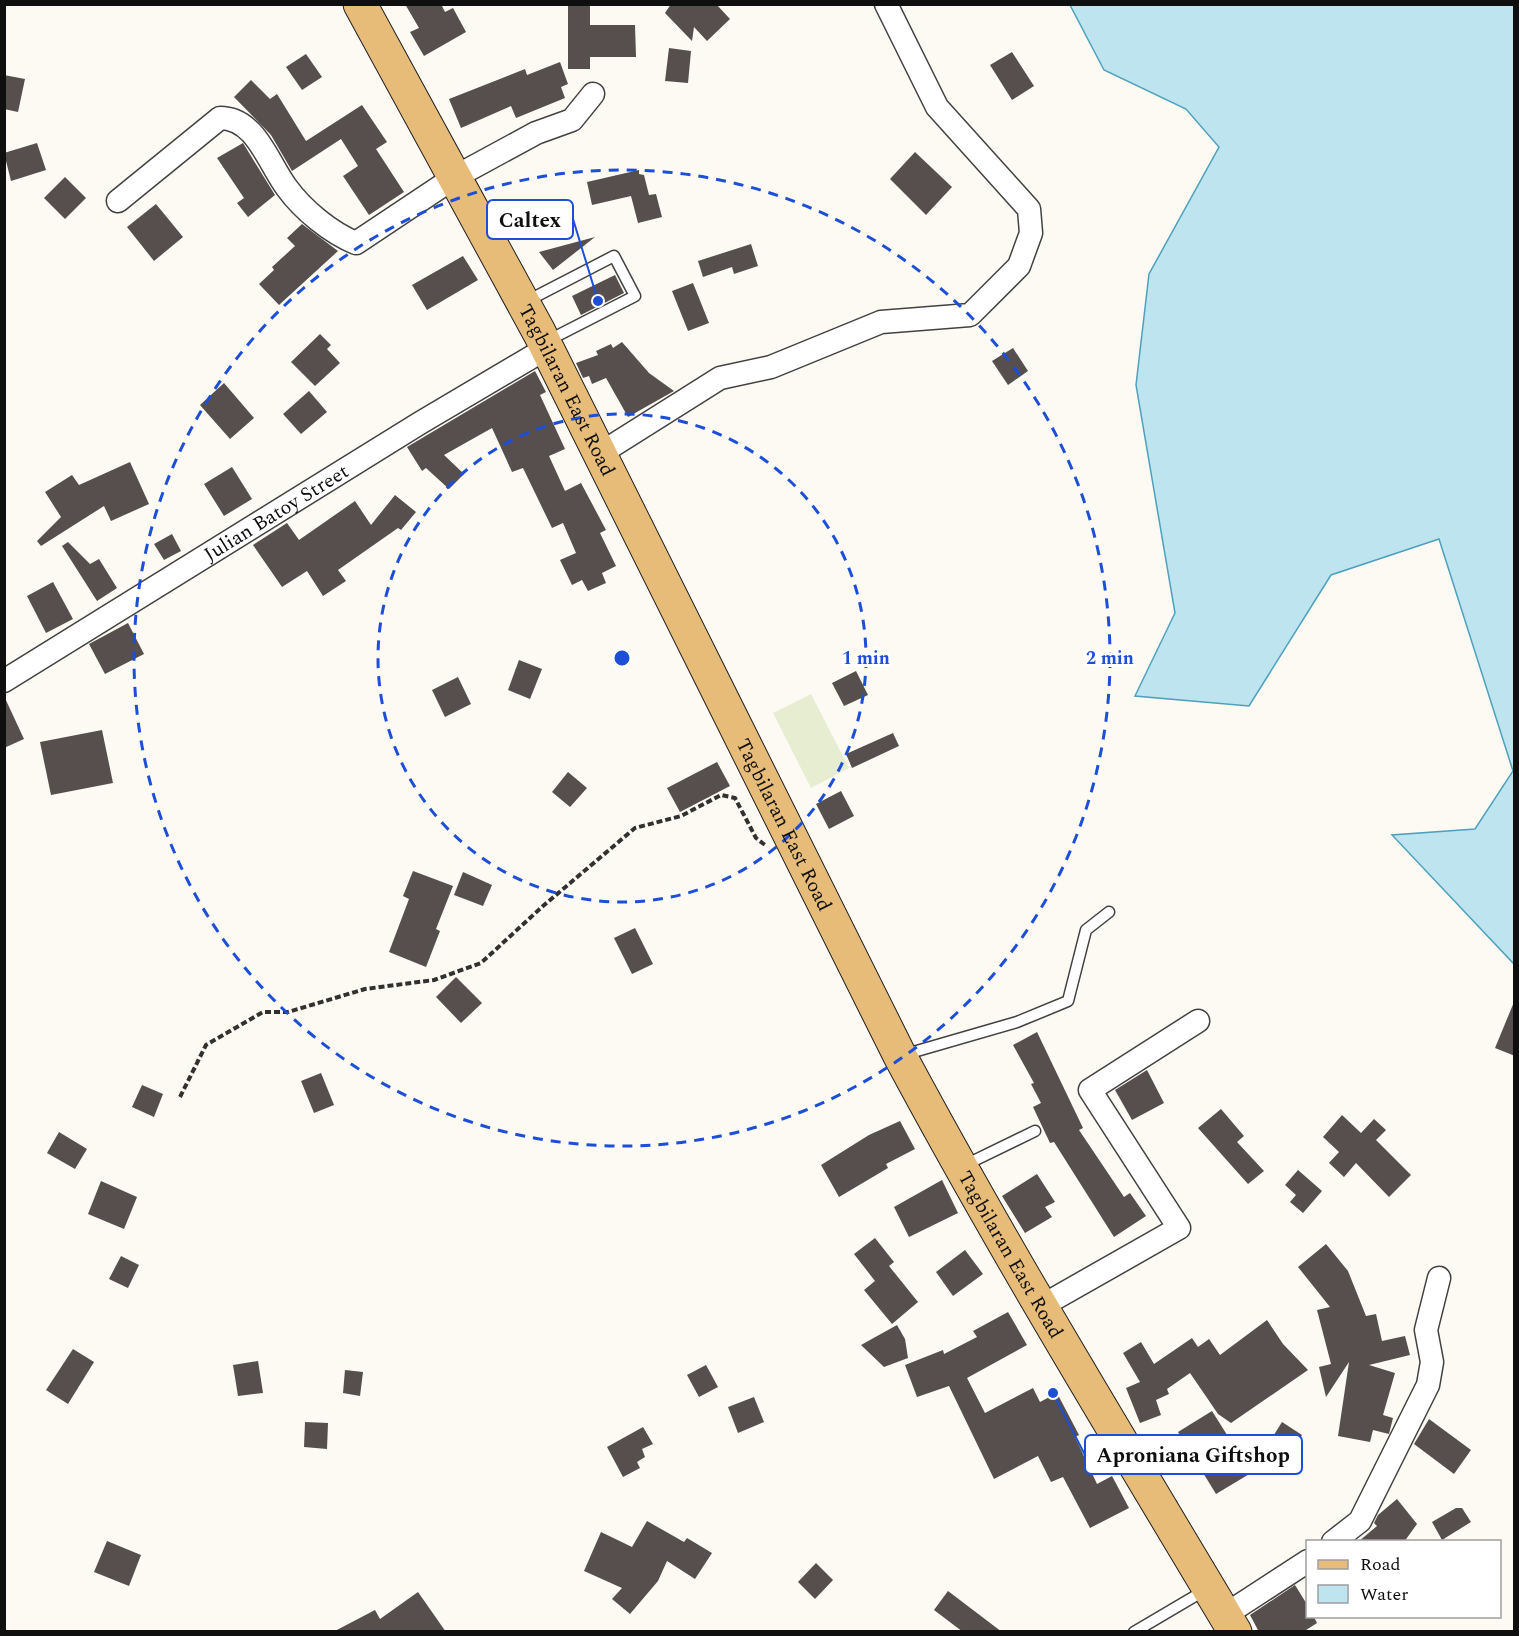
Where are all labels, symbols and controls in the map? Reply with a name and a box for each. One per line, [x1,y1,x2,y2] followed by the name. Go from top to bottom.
[487,200,573,239] callout: Caltex
[499,205,562,237] text: Caltex
[510,299,623,482] street label: Tagbilaran East Road
[198,457,355,570] street label: Julian Batoy Street
[842,645,890,672] text: 1 min
[1086,645,1134,672] text: 2 min
[612,648,632,668] centre of rings
[728,733,839,916] street label: Tagbilaran East Road
[950,1165,1071,1344] street label: Tagbilaran East Road
[1085,1435,1302,1474] callout: Aproniana Giftshop
[1096,1440,1290,1472] text: Aproniana Giftshop
[1306,1540,1501,1618] legend
[1360,1551,1401,1578] text: Road
[1360,1581,1408,1608] text: Water

